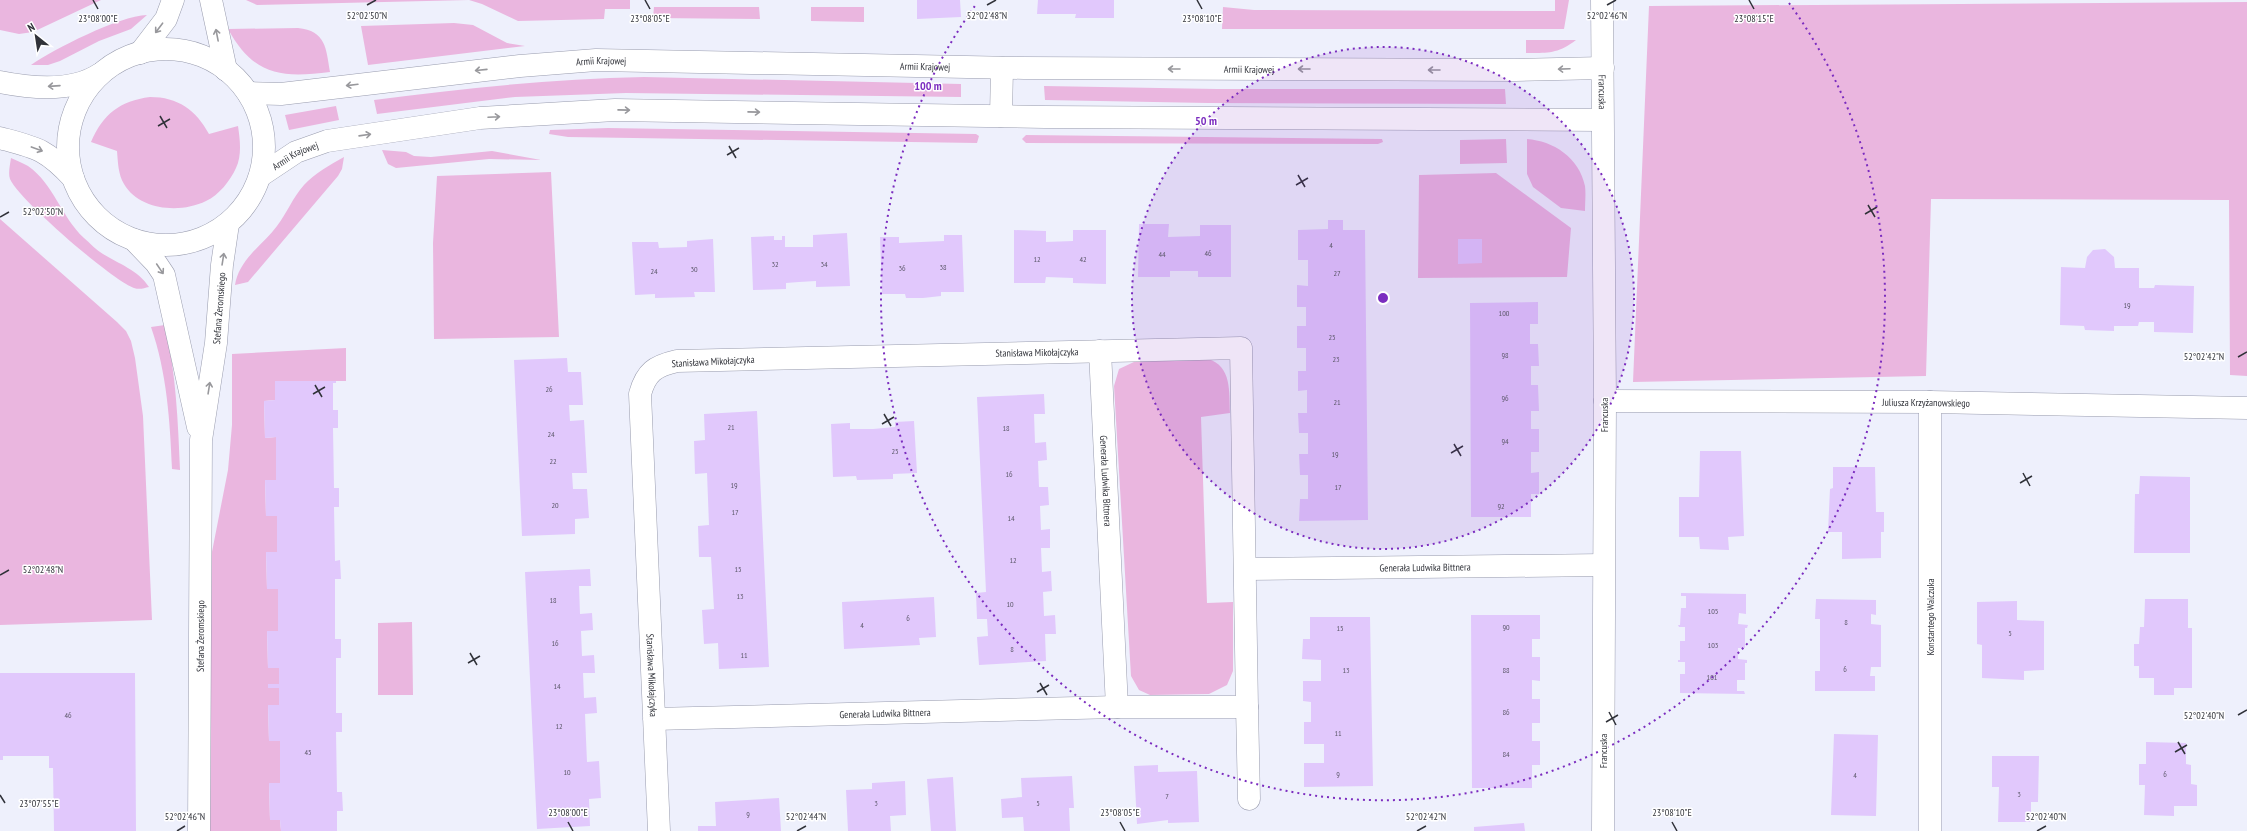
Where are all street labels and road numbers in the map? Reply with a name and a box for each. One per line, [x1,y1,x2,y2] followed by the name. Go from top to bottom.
[575,54,626,69] street label: Armii Krajowej
[900,60,950,74] street label: Armii Krajowej
[1224,63,1274,76] street label: Armii Krajowej
[1596,75,1609,109] street label: Francuska
[270,139,320,173] street label: Armii Krajowej
[210,272,228,345] street label: Stefana Żeromskiego
[995,345,1079,360] street label: Stanisława Mikołajczyka
[671,353,755,370] street label: Stanisława Mikołajczyka
[1881,396,1970,410] street label: Juliusza Krzyżanowskiego
[1598,398,1611,432] street label: Francuska
[1097,435,1114,527] street label: Generała Ludwika Bittnera
[1379,560,1471,575] street label: Generała Ludwika Bittnera
[1924,578,1937,656] street label: Konstantego Walczuka
[194,600,207,672] street label: Stefana Żeromskiego
[643,633,660,717] street label: Stanisława Mikołajczyka
[839,706,931,721] street label: Generała Ludwika Bittnera
[1597,734,1610,768] street label: Francuska

